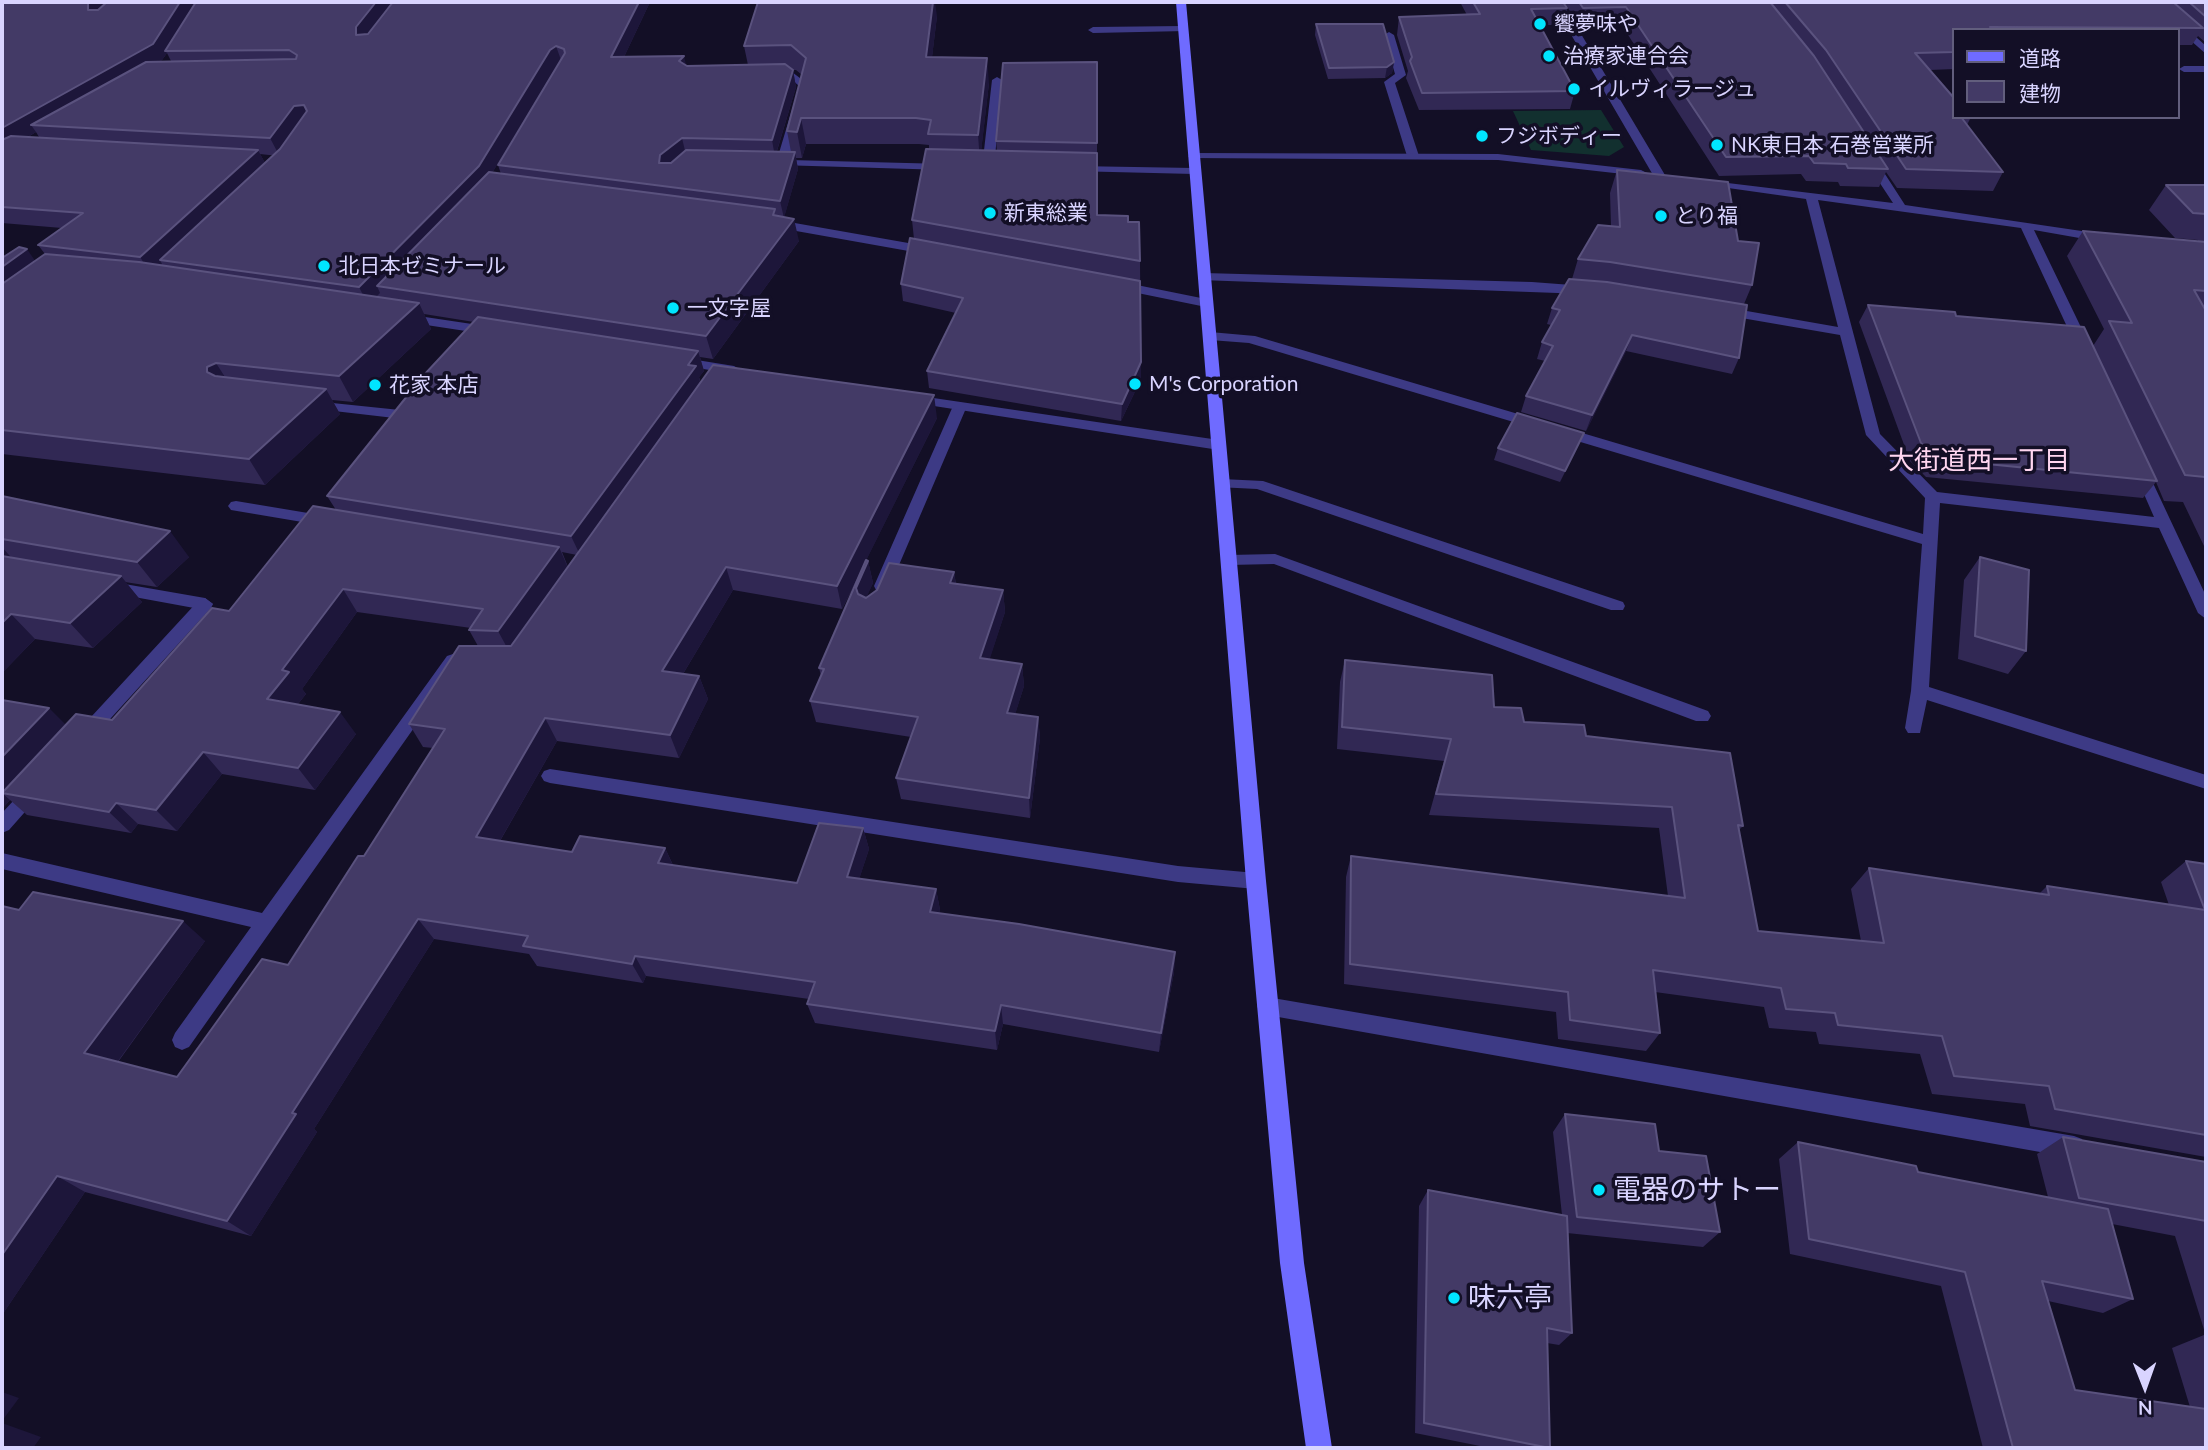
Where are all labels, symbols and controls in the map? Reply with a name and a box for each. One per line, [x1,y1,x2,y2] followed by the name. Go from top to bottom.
[1554,11,1638,37] place label: 饗夢味や
[1532,16,1548,32] marker: 饗夢味や
[1952,28,2180,119] legend
[1563,43,1689,69] place label: 治療家連合会
[2019,45,2061,70] text: 道路
[1541,48,1557,64] marker: 治療家連合会
[1588,76,1756,102] place label: イルヴィラージュ
[2019,80,2061,105] text: 建物
[1566,81,1582,97] marker: イルヴィラージュ
[1496,123,1622,149] place label: フジボディー
[1474,128,1490,144] marker: フジボディー
[1731,132,1934,158] place label: NK東日本 石巻営業所
[1709,137,1725,153] marker: NK東日本 石巻営業所
[1004,200,1088,226] place label: 新東総業
[1675,203,1738,229] place label: とり福
[982,205,998,221] marker: 新東総業
[1653,208,1669,224] marker: とり福
[338,253,506,279] place label: 北日本ゼミナール
[316,258,332,274] marker: 北日本ゼミナール
[687,295,771,321] place label: 一文字屋
[665,300,681,316] marker: 一文字屋
[1149,371,1298,397] place label: M's Corporation
[389,372,478,398] place label: 花家 本店
[1127,376,1143,392] marker: M's Corporation
[367,377,383,393] marker: 花家 本店
[1888,445,2070,477] district label: 大街道西一丁目
[1613,1173,1781,1207] place label: 電器のサトー
[1591,1182,1607,1198] marker: 電器のサトー
[1468,1281,1552,1315] place label: 味六亭
[1446,1290,1462,1306] marker: 味六亭
[2110,1352,2180,1422] north arrow
[2138,1397,2153,1420] text: N

